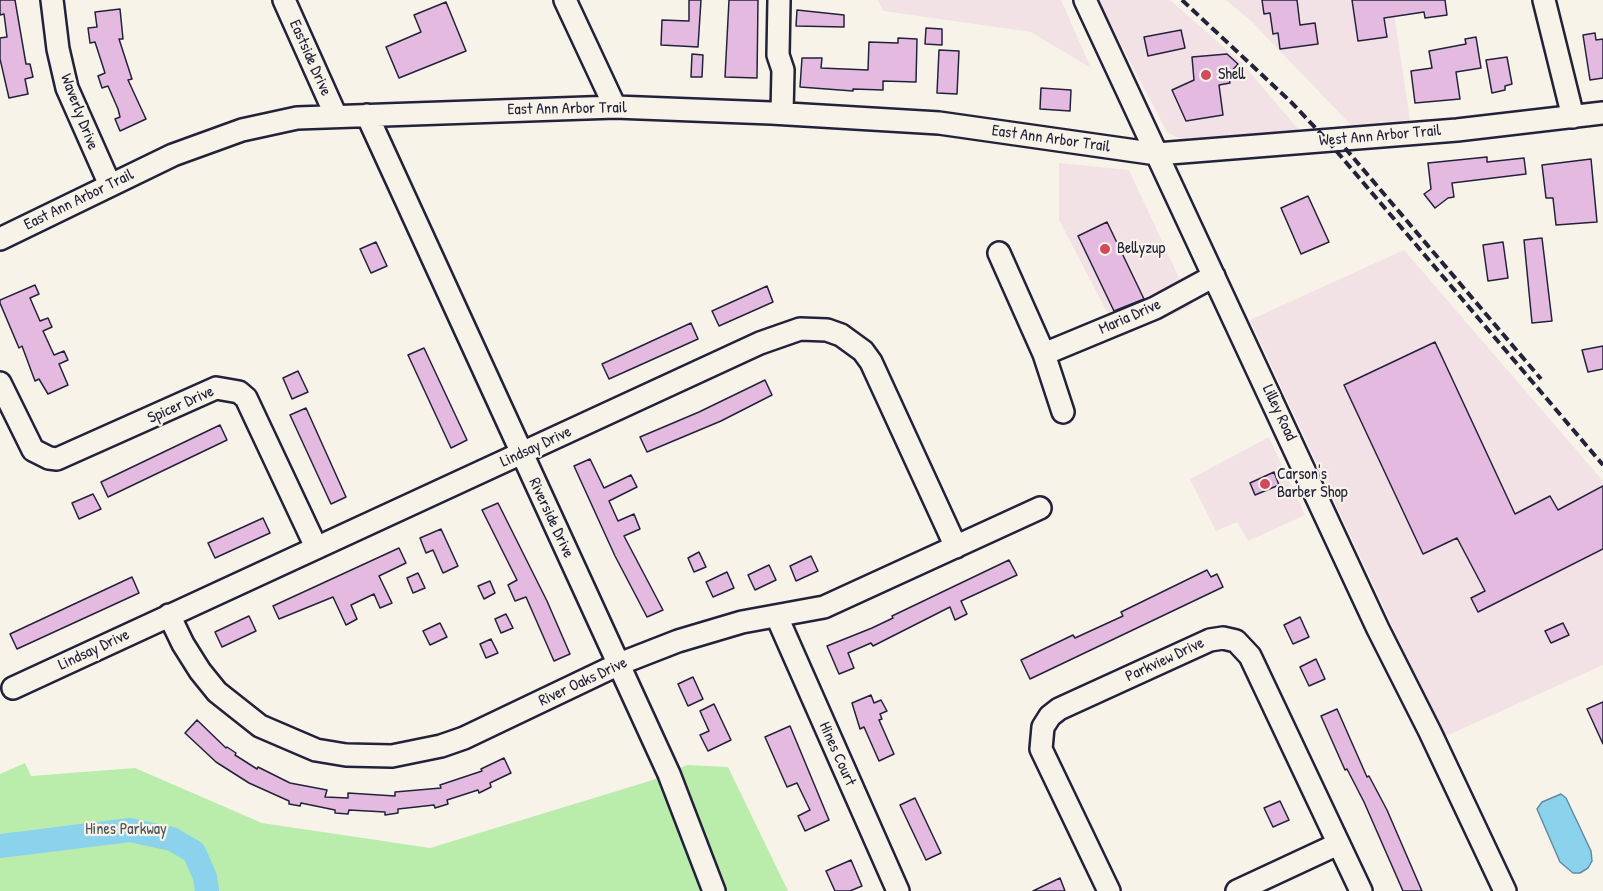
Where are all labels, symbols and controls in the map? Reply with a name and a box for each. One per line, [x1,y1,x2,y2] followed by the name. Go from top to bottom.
[285,17,335,99] street label: Eastside Drive
[1218,65,1245,85] place label: Shell
[1199,68,1213,82] marker: Shell
[56,71,102,153] street label: Waverly Drive
[507,98,627,120] street label: East Ann Arbor Trail
[991,121,1111,157] street label: East Ann Arbor Trail
[1318,121,1442,151] street label: West Ann Arbor Trail
[21,165,137,235] street label: East Ann Arbor Trail
[1117,239,1165,259] place label: Bellyzup
[1098,242,1112,256] marker: Bellyzup
[1096,295,1164,339] street label: Maria Drive
[145,382,217,428] street label: Spicer Drive
[1258,382,1300,444] street label: Lilley Road
[498,422,574,472] street label: Lindsay Drive
[1277,465,1348,503] place label: Carson's Barber Shop
[524,475,578,561] street label: Riverside Drive
[1258,477,1272,491] marker: Carson's Barber Shop
[56,625,132,675] street label: Lindsay Drive
[1123,633,1207,687] street label: Parkview Drive
[536,653,630,711] street label: River Oaks Drive
[814,719,860,789] street label: Hines Court
[85,820,167,840] park label: Hines Parkway

